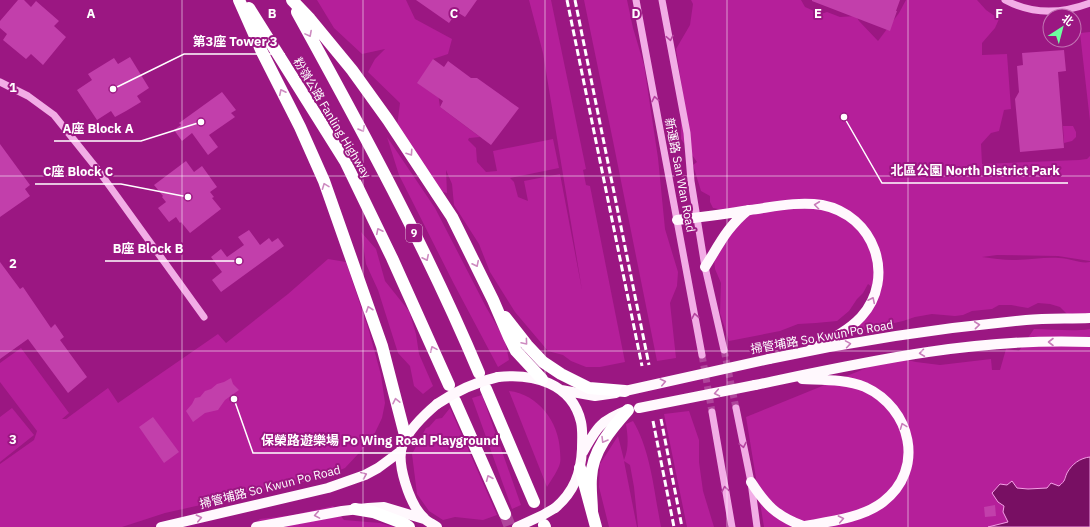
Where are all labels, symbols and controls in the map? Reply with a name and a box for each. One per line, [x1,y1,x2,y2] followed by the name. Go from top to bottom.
[87,5,96,22] text: A
[268,5,277,22] text: B
[450,5,459,22] text: C
[631,5,641,22] text: D
[814,5,822,22] text: E
[995,5,1003,22] text: F
[1042,8,1082,48] north arrow
[1059,11,1076,29] text: 北
[184,29,285,54] callout: 第3座 Tower 3
[304,30,312,37] one-way arrow
[192,33,278,50] text: 第3座 Tower 3
[665,35,674,41] one-way arrow
[290,54,375,181] street label: 粉嶺公路 Fanling Highway
[9,79,17,96] text: 1
[279,89,287,96] one-way arrow
[651,96,660,102] one-way arrow
[54,116,141,141] callout: A座 Block A
[662,117,699,233] street label: 新運路 San Wan Road
[62,120,134,137] text: A座 Block A
[357,125,364,132] one-way arrow
[405,149,412,156] one-way arrow
[882,158,1068,183] callout: 北區公園 North District Park
[35,159,121,184] callout: C座 Block C
[890,162,1060,179] text: 北區公園 North District Park
[43,163,114,180] text: C座 Block C
[322,183,330,190] one-way arrow
[814,200,820,209] one-way arrow
[406,224,422,242] road number: 9
[376,228,384,235] one-way arrow
[105,236,191,261] callout: B座 Block B
[113,240,184,257] text: B座 Block B
[421,254,429,261] one-way arrow
[9,255,17,272] text: 2
[471,260,479,268] one-way arrow
[867,297,875,305] one-way arrow
[365,305,374,312] one-way arrow
[691,313,700,320] one-way arrow
[749,317,894,356] street label: 掃管埔路 So Kwun Po Road
[974,321,980,330] one-way arrow
[520,338,527,345] one-way arrow
[1048,338,1054,346] one-way arrow
[845,340,852,349] one-way arrow
[430,346,438,354] one-way arrow
[919,348,925,357] one-way arrow
[660,379,667,387] one-way arrow
[714,388,720,396] one-way arrow
[393,398,401,404] one-way arrow
[899,423,907,430] one-way arrow
[253,428,507,453] callout: 保榮路遊樂場 Po Wing Road Playground
[9,431,17,448] text: 3
[261,432,499,449] text: 保榮路遊樂場 Po Wing Road Playground
[601,436,608,443] one-way arrow
[738,442,747,448] one-way arrow
[198,462,342,511] street label: 掃管埔路 So Kwun Po Road
[361,471,368,479] one-way arrow
[486,475,494,482] one-way arrow
[721,485,730,492] one-way arrow
[314,511,320,519] one-way arrow
[196,515,202,523] one-way arrow
[838,515,844,523] one-way arrow

